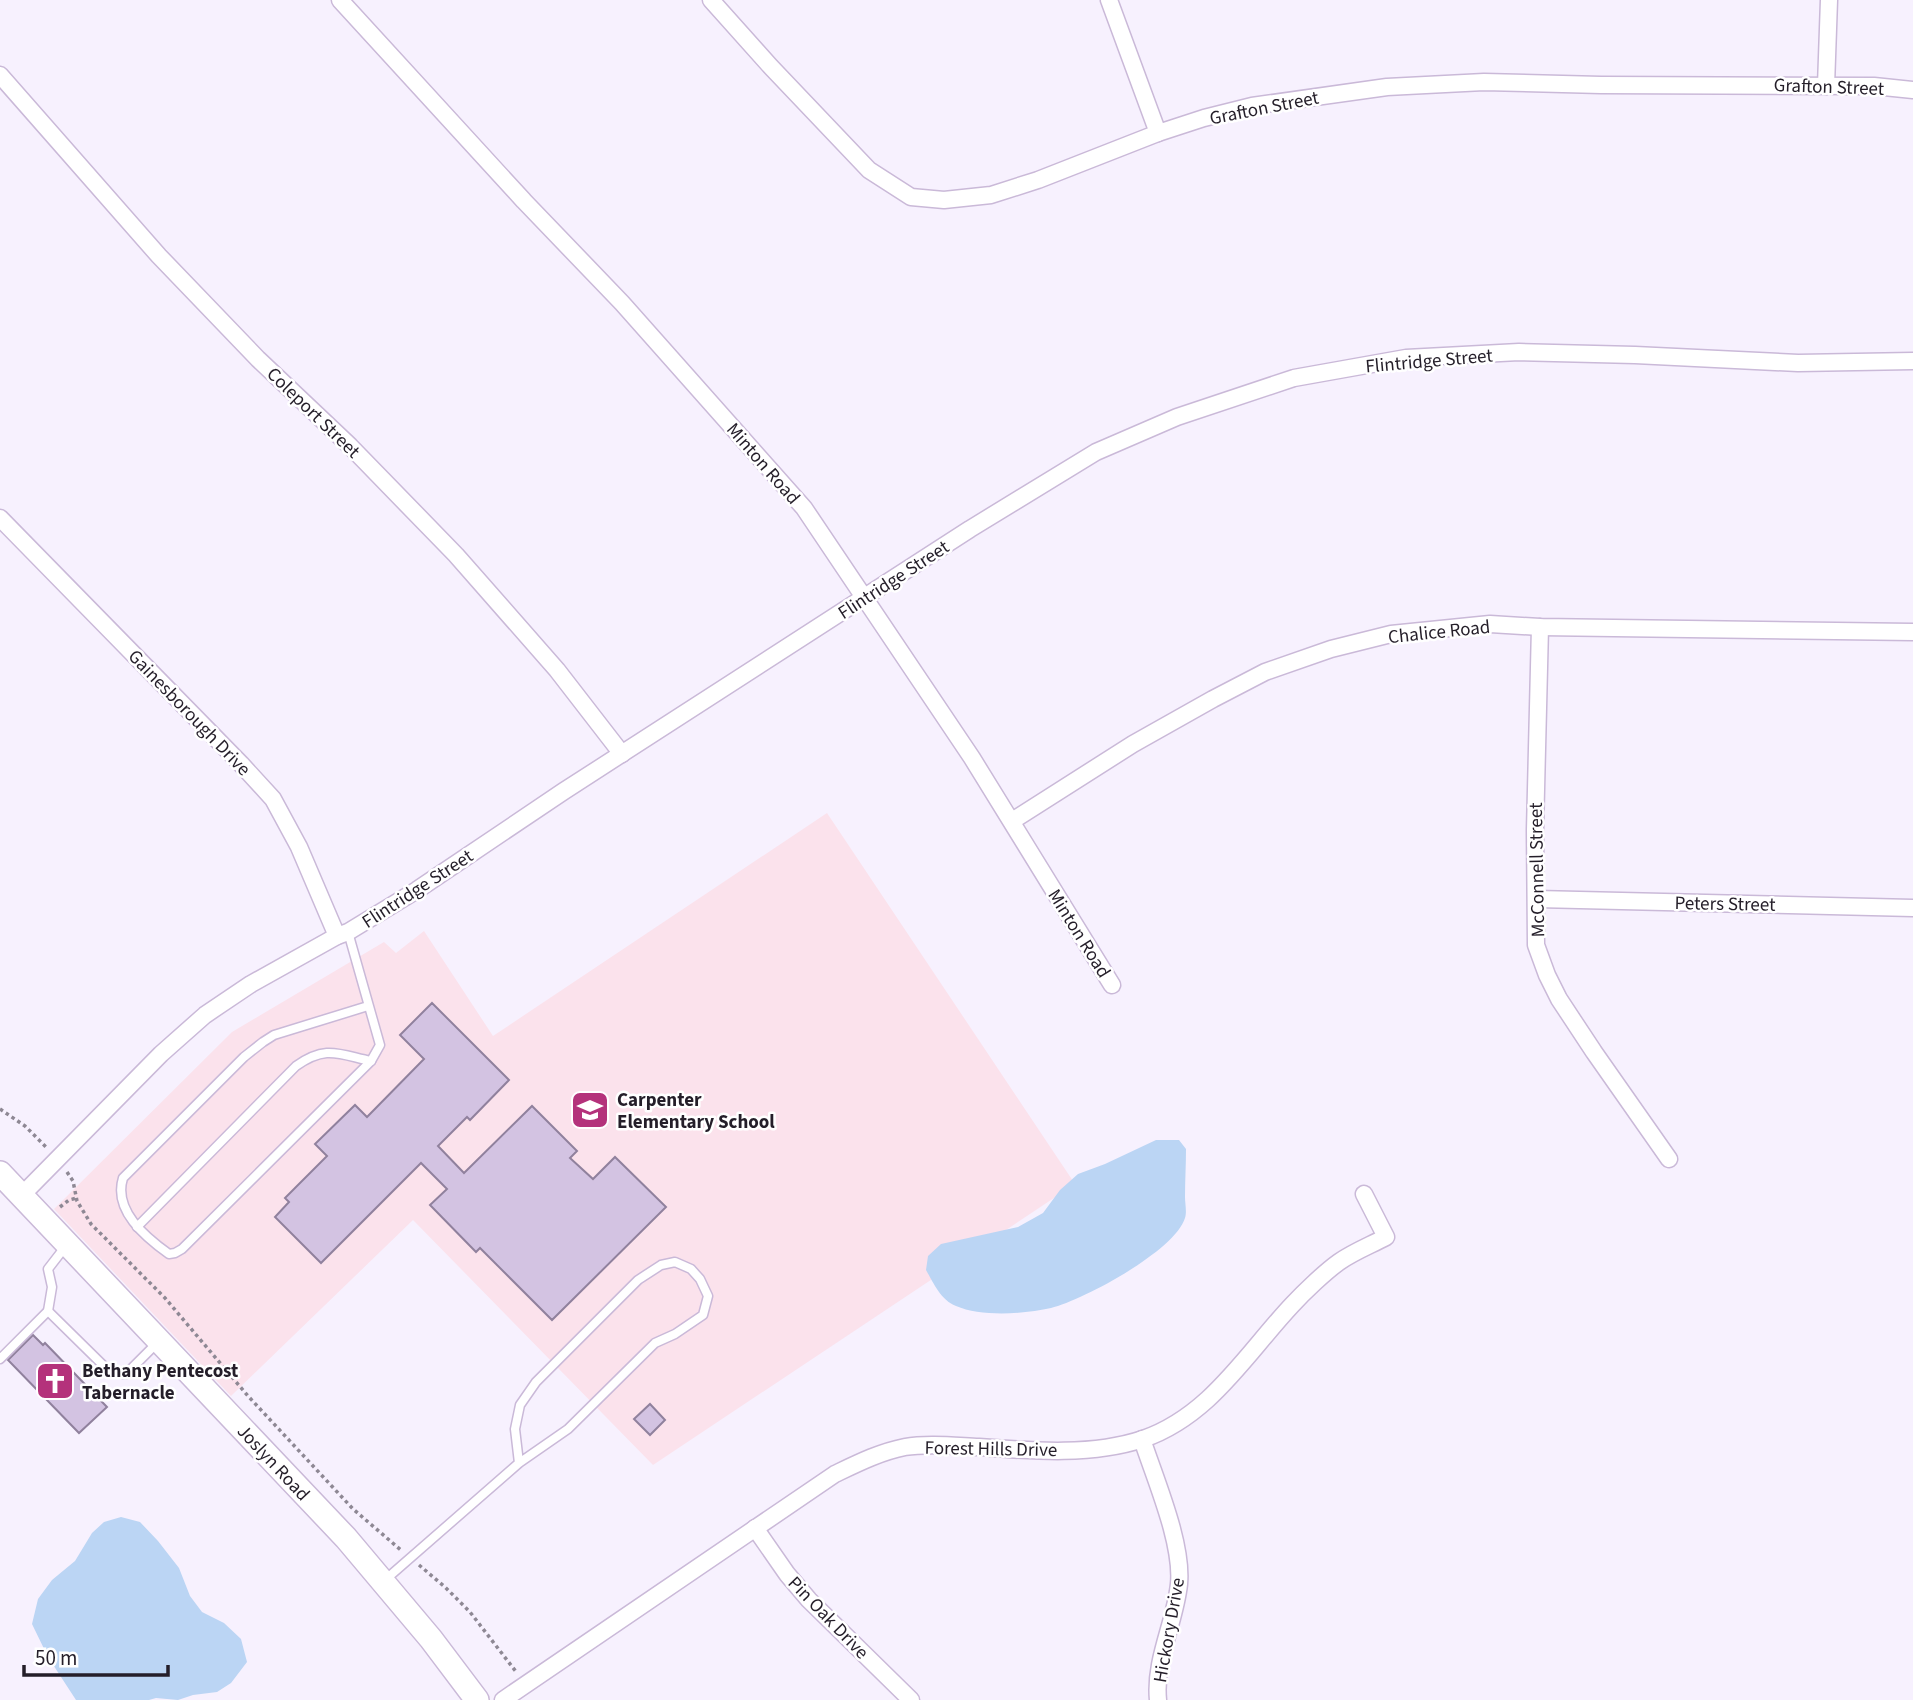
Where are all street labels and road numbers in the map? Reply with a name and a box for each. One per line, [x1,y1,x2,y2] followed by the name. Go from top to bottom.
[1773,72,1885,103] street label: Grafton Street
[1207,85,1322,132] street label: Grafton Street
[1364,342,1494,381] street label: Flintridge Street
[260,361,366,465] street label: Coleport Street
[720,417,806,511] street label: Minton Road
[833,534,955,626] street label: Flintridge Street
[1387,614,1492,651] street label: Chalice Road
[121,644,256,782] street label: Gainesborough Drive
[1523,802,1552,938] street label: McConnell Street
[357,843,479,935] street label: Flintridge Street
[1041,884,1117,983] street label: Minton Road
[1674,890,1776,919] street label: Peters Street
[230,1419,316,1507] street label: Joslyn Road
[924,1435,1058,1464] street label: Forest Hills Drive
[781,1570,875,1666] street label: Pin Oak Drive
[1147,1576,1192,1685] street label: Hickory Drive

